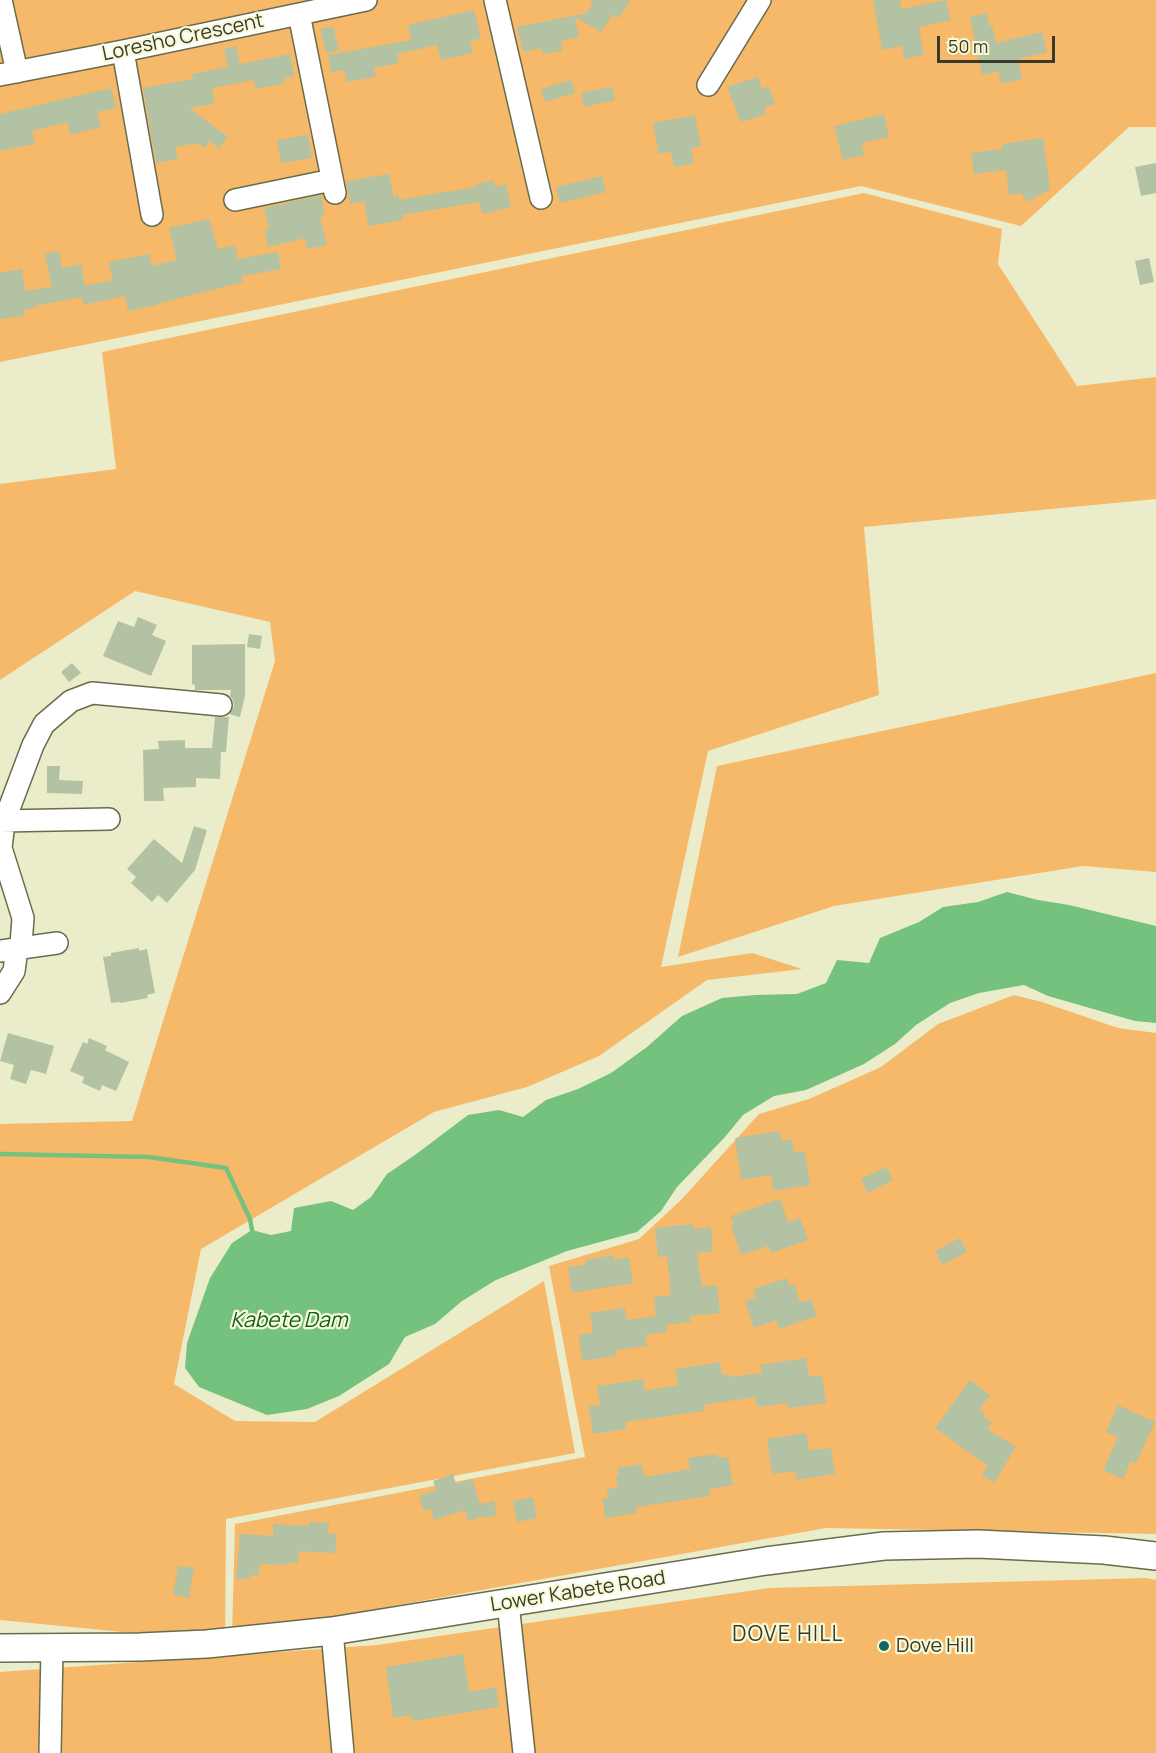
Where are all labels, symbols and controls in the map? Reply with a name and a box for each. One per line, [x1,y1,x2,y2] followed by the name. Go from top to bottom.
[100,9,266,67] street label: Loresho Crescent
[940,24,1058,62] scale bar
[948,34,988,58] text: 50 m
[231,1308,347,1334] water label: Kabete Dam
[489,1566,667,1618] street label: Lower Kabete Road
[732,1622,844,1648] district label: DOVE HILL
[896,1634,974,1658] place label: Dove Hill
[877,1639,891,1653] marker: Dove Hill

